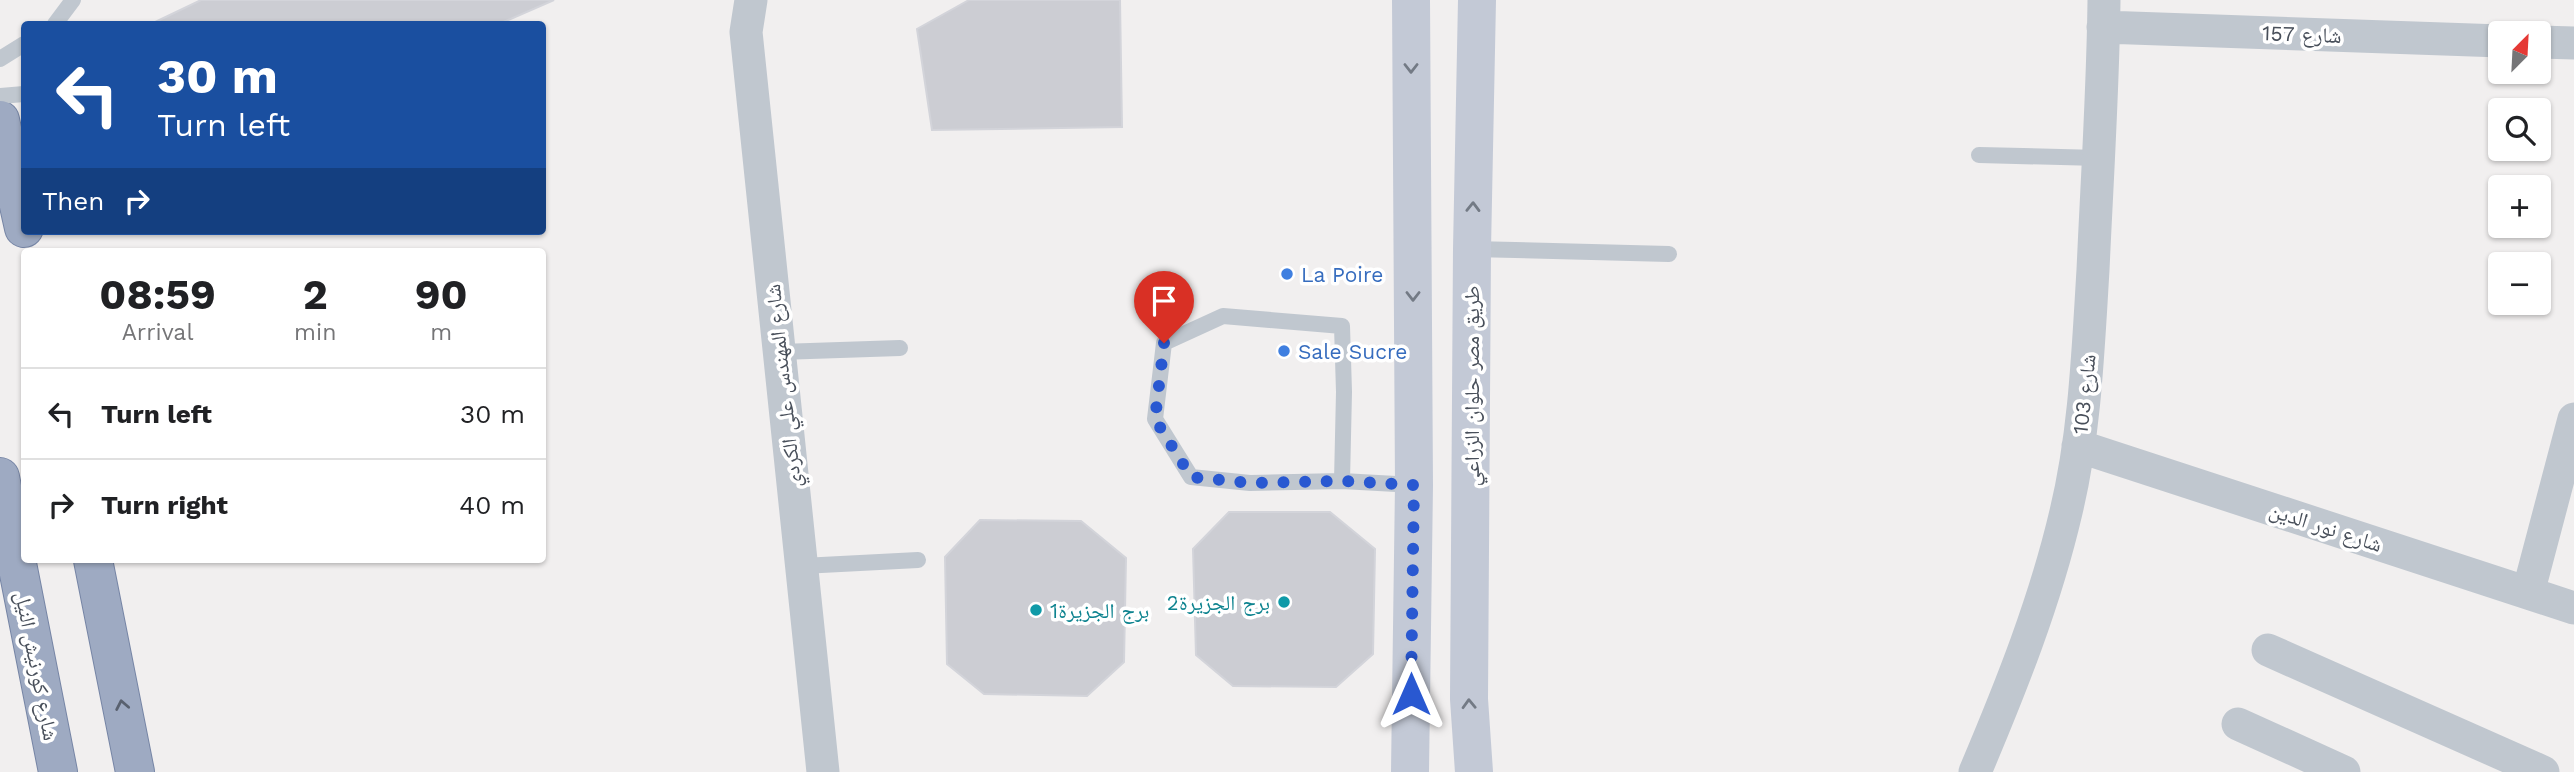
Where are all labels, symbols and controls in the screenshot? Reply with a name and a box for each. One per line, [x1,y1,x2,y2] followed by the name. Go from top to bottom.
[2262,20,2342,49] street label: شارع 157
[2488,21,2552,84] north arrow
[2488,21,2551,315] map controls
[157,47,278,105] text: 30 m
[42,49,133,140] icon: left
[1403,63,1419,74] one-way arrow
[2488,98,2551,161] button: search
[157,106,290,144] text: Turn left
[2488,175,2551,238] button: +
[118,182,156,220] icon: right
[42,186,104,216] text: Then
[1465,201,1480,212] one-way arrow
[2488,252,2551,315] button: −
[1301,262,1383,287] place label: La Poire
[1279,266,1295,282] marker: La Poire
[99,270,216,319] text: 08:59
[303,270,328,319] text: 2
[415,270,468,319] text: 90
[1134,271,1194,343] pin
[1145,282,1183,320] icon: arrive
[760,283,810,489] street label: شارع المهندس علي الكردي
[1459,286,1488,486] street label: طريق مصر حلوان الزراعي
[1405,291,1421,301] one-way arrow
[122,319,193,346] text: Arrival
[294,319,336,346] text: min
[430,319,452,346] text: m
[1298,339,1407,364] place label: Sale Sucre
[1276,343,1292,359] marker: Sale Sucre
[2067,353,2102,435] street label: شارع 103
[42,395,80,433] icon: left
[101,399,212,429] text: Turn left
[460,399,525,429] text: 30 m
[42,486,80,524] icon: right
[101,490,228,520] text: Turn right
[459,490,525,520] text: 40 m
[2266,497,2385,558] street label: شارع نور الدين
[9,589,64,743] street label: شارع كورنيش النيل
[1167,590,1270,616] place label: برج الجزيرة2
[1276,594,1292,610] marker: برج الجزيرة2
[1050,598,1149,624] place label: برج الجزيرة1
[1028,602,1044,618] marker: برج الجزيرة1
[1374,657,1448,731] position arrow
[1462,698,1477,709] one-way arrow
[115,699,130,711] one-way arrow

